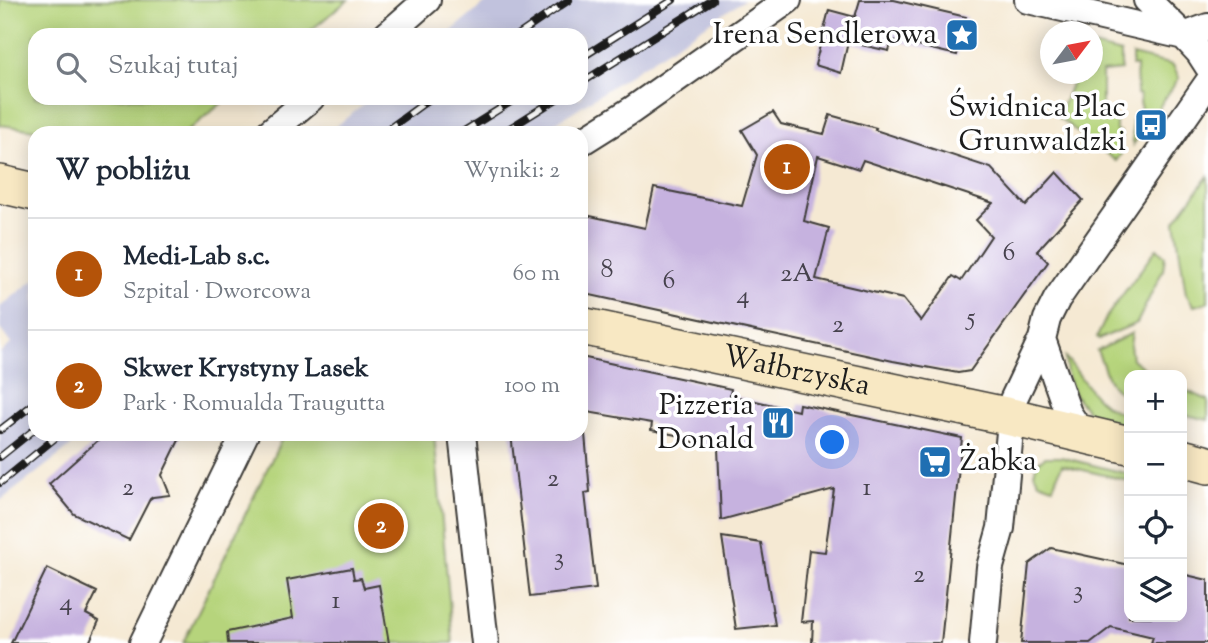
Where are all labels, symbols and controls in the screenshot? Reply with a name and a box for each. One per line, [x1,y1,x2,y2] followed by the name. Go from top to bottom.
[713,14,937,57] place label: Irena Sendlerowa
[943,16,981,54] place icon: Irena Sendlerowa
[1040,21,1103,84] north arrow
[28,28,588,105] search box
[52,48,90,86] icon: search
[108,48,239,85] text: Szukaj tutaj
[948,87,1126,164] place label: Świdnica Plac Grunwaldzki
[1132,106,1170,144] bus stop icon: Świdnica Plac Grunwaldzki
[764,141,810,193] pin: 1
[56,150,190,193] text: W pobliżu
[464,155,560,188] text: Wyniki: 2
[1003,235,1015,272] house number: 6
[123,239,270,276] text: Medi-Lab s.c.
[600,252,614,289] house number: 8
[780,256,814,293] house number: 2A
[75,258,83,291] text: 1
[512,258,560,291] text: 60 m
[663,263,675,300] house number: 6
[123,276,311,309] text: Szpital · Dworcowa
[736,278,750,315] house number: 4
[965,300,976,337] house number: 5
[832,307,844,344] house number: 2
[718,335,874,408] street label: Wałbrzyska
[123,351,369,388] text: Skwer Krystyny Lasek
[74,370,84,403] text: 2
[504,370,560,403] text: 100 m
[1124,370,1187,622] map controls
[1124,370,1187,433] button: +
[657,385,754,462] place label: Pizzeria Donald
[123,388,385,421] text: Park · Romualda Traugutta
[759,404,797,442] restaurant icon: Pizzeria Donald
[815,425,849,459] your location
[1124,433,1187,496] button: −
[960,441,1037,484] place label: Żabka
[916,443,954,481] supermarket icon: Żabka
[547,461,559,498] house number: 2
[122,470,134,507] house number: 2
[863,470,872,507] house number: 1
[1124,496,1187,559] button: locate
[358,500,404,552] pin: 2
[554,540,564,577] house number: 3
[913,557,925,594] house number: 2
[1124,559,1187,622] button: layers
[1073,573,1083,610] house number: 3
[332,583,341,620] house number: 1
[59,585,73,622] house number: 4

